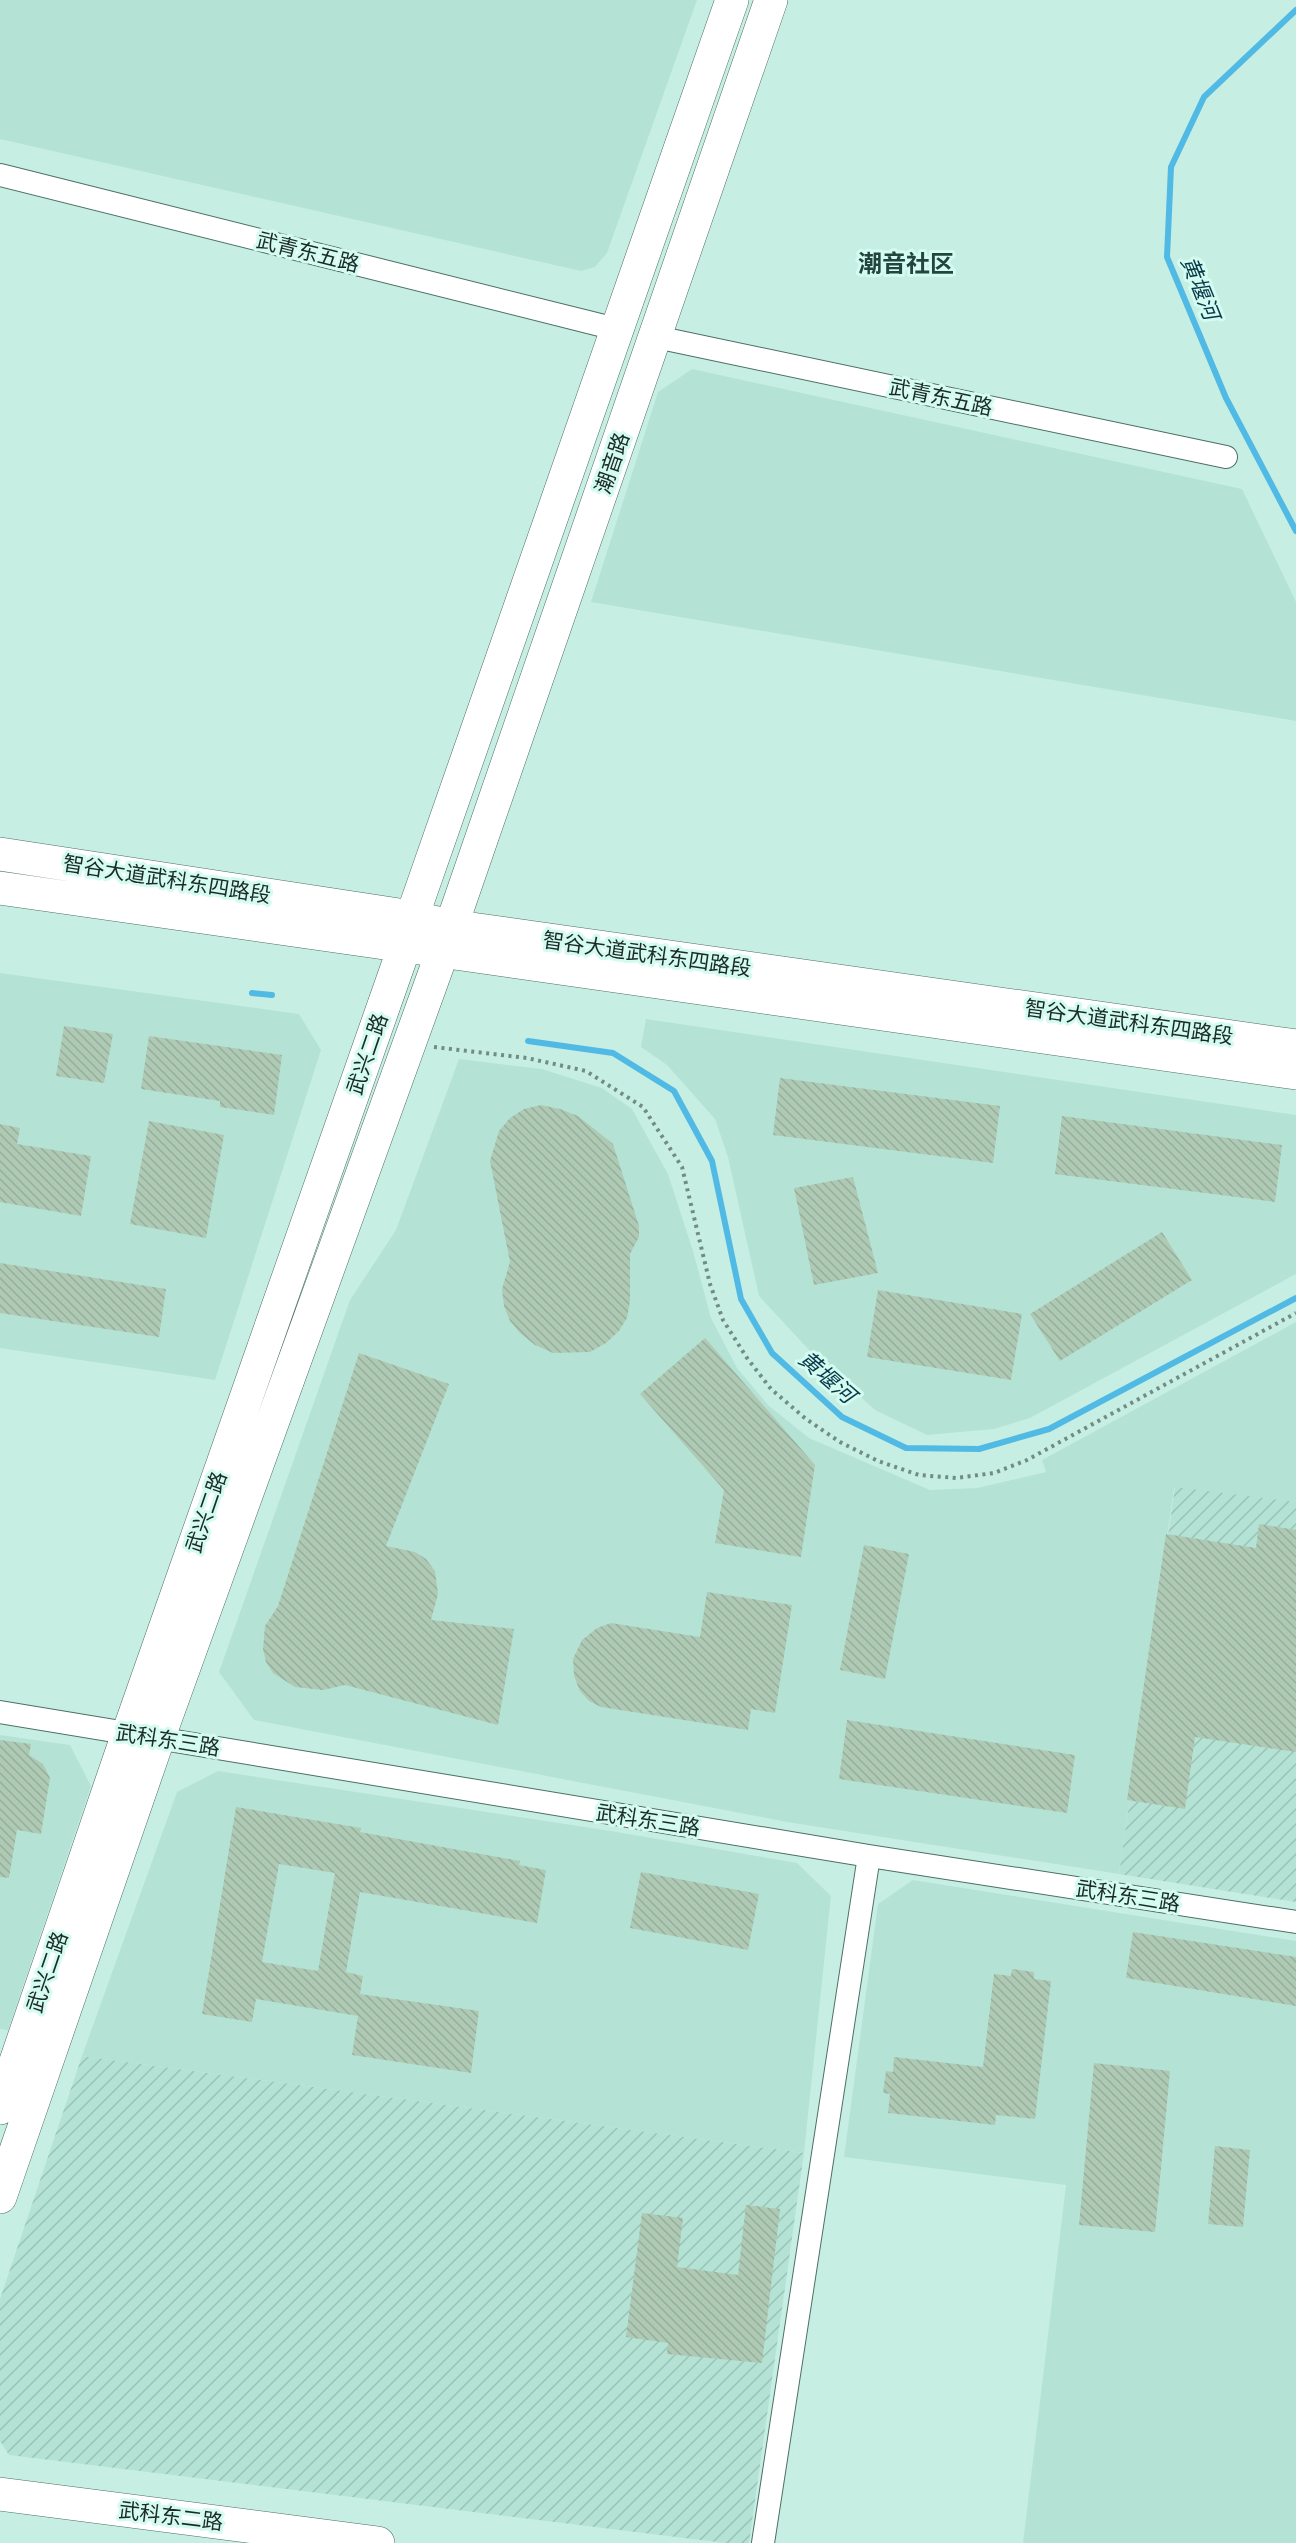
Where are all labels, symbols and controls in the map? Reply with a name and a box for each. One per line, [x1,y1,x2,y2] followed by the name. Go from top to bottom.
[254,227,362,277] street label: 武青东五路
[858,249,954,278] district label: 潮音社区
[1175,252,1226,327] water label: 黄堰河
[887,374,995,420] street label: 武青东五路
[590,429,634,497] street label: 潮音路
[61,850,273,908] street label: 智谷大道武科东四路段
[541,927,753,981] street label: 智谷大道武科东四路段
[1023,995,1235,1049] street label: 智谷大道武科东四路段
[342,1010,392,1098] street label: 武兴二路
[793,1345,864,1411] water label: 黄堰河
[181,1468,231,1556] street label: 武兴二路
[114,1719,222,1761] street label: 武科东三路
[594,1799,702,1841] street label: 武科东三路
[1074,1875,1182,1917] street label: 武科东三路
[22,1928,72,2016] street label: 武兴二路
[117,2497,225,2535] street label: 武科东二路

